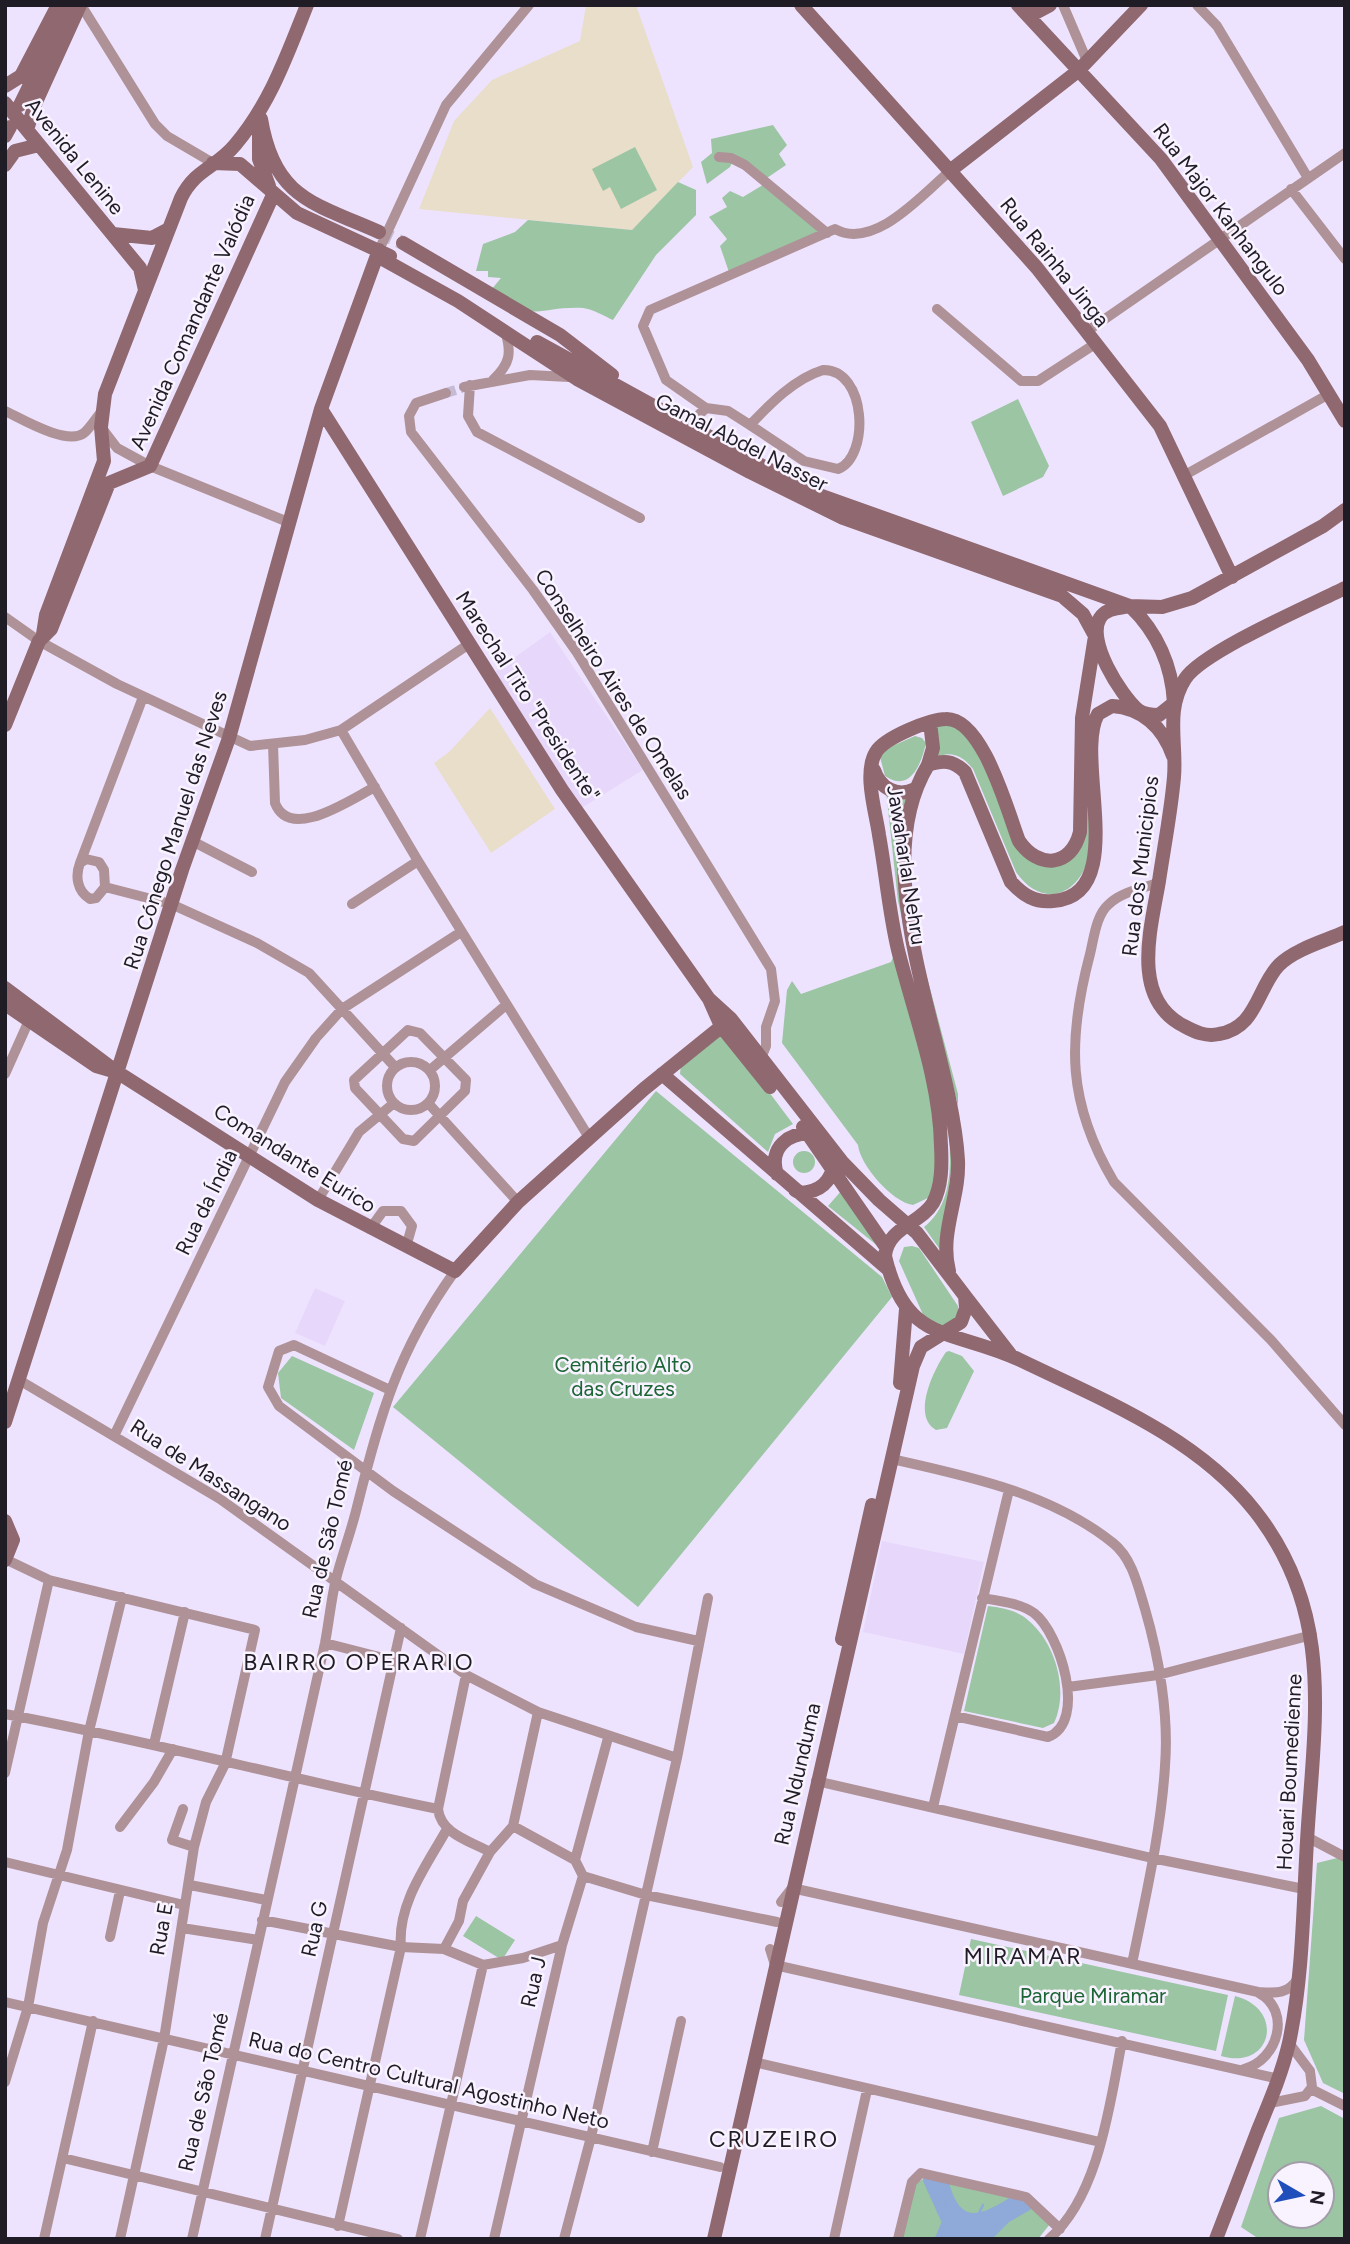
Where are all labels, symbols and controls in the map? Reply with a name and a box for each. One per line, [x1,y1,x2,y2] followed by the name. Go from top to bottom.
[20,93,130,219] street label: Avenida Lenine
[1148,118,1294,300] street label: Rua Major Kanhangulo
[124,190,260,454] street label: Avenida Comandante Valódia
[995,192,1115,332] street label: Rua Rainha Jinga
[652,388,832,496] street label: Gamal Abdel Nasser
[530,564,698,804] street label: Conselheiro Aires de Omelas
[451,586,605,806] street label: Marechal Tito "Presidente"
[118,688,232,972] street label: Rua Cónego Manuel das Neves
[1117,774,1163,958] street label: Rua dos Municipios
[882,783,932,947] street label: Jawaharlal Nehru
[209,1098,381,1218] street label: Comandante Eurico
[170,1145,242,1259] street label: Rua da Índia
[555,1352,691,1401] park label: Cemitério Alto das Cruzes
[126,1414,296,1536] street label: Rua de Massangano
[297,1457,357,1621] street label: Rua de São Tomé
[243,1648,475,1676] district label: BAIRRO OPERARIO
[1271,1673,1307,1871] street label: Houari Boumedienne
[768,1700,826,1848] street label: Rua Ndunduma
[295,1899,333,1959] street label: Rua G
[144,1901,178,1957] street label: Rua E
[963,1942,1083,1970] district label: MIRAMAR
[515,1954,551,2010] street label: Rua J
[1020,1983,1166,2008] park label: Parque Miramar
[173,2010,233,2174] street label: Rua de São Tomé
[246,2026,612,2134] street label: Rua do Centro Cultural Agostinho Neto
[709,2125,839,2153] district label: CRUZEIRO
[1266,2160,1336,2230] north arrow
[1305,2189,1330,2207] text: N

